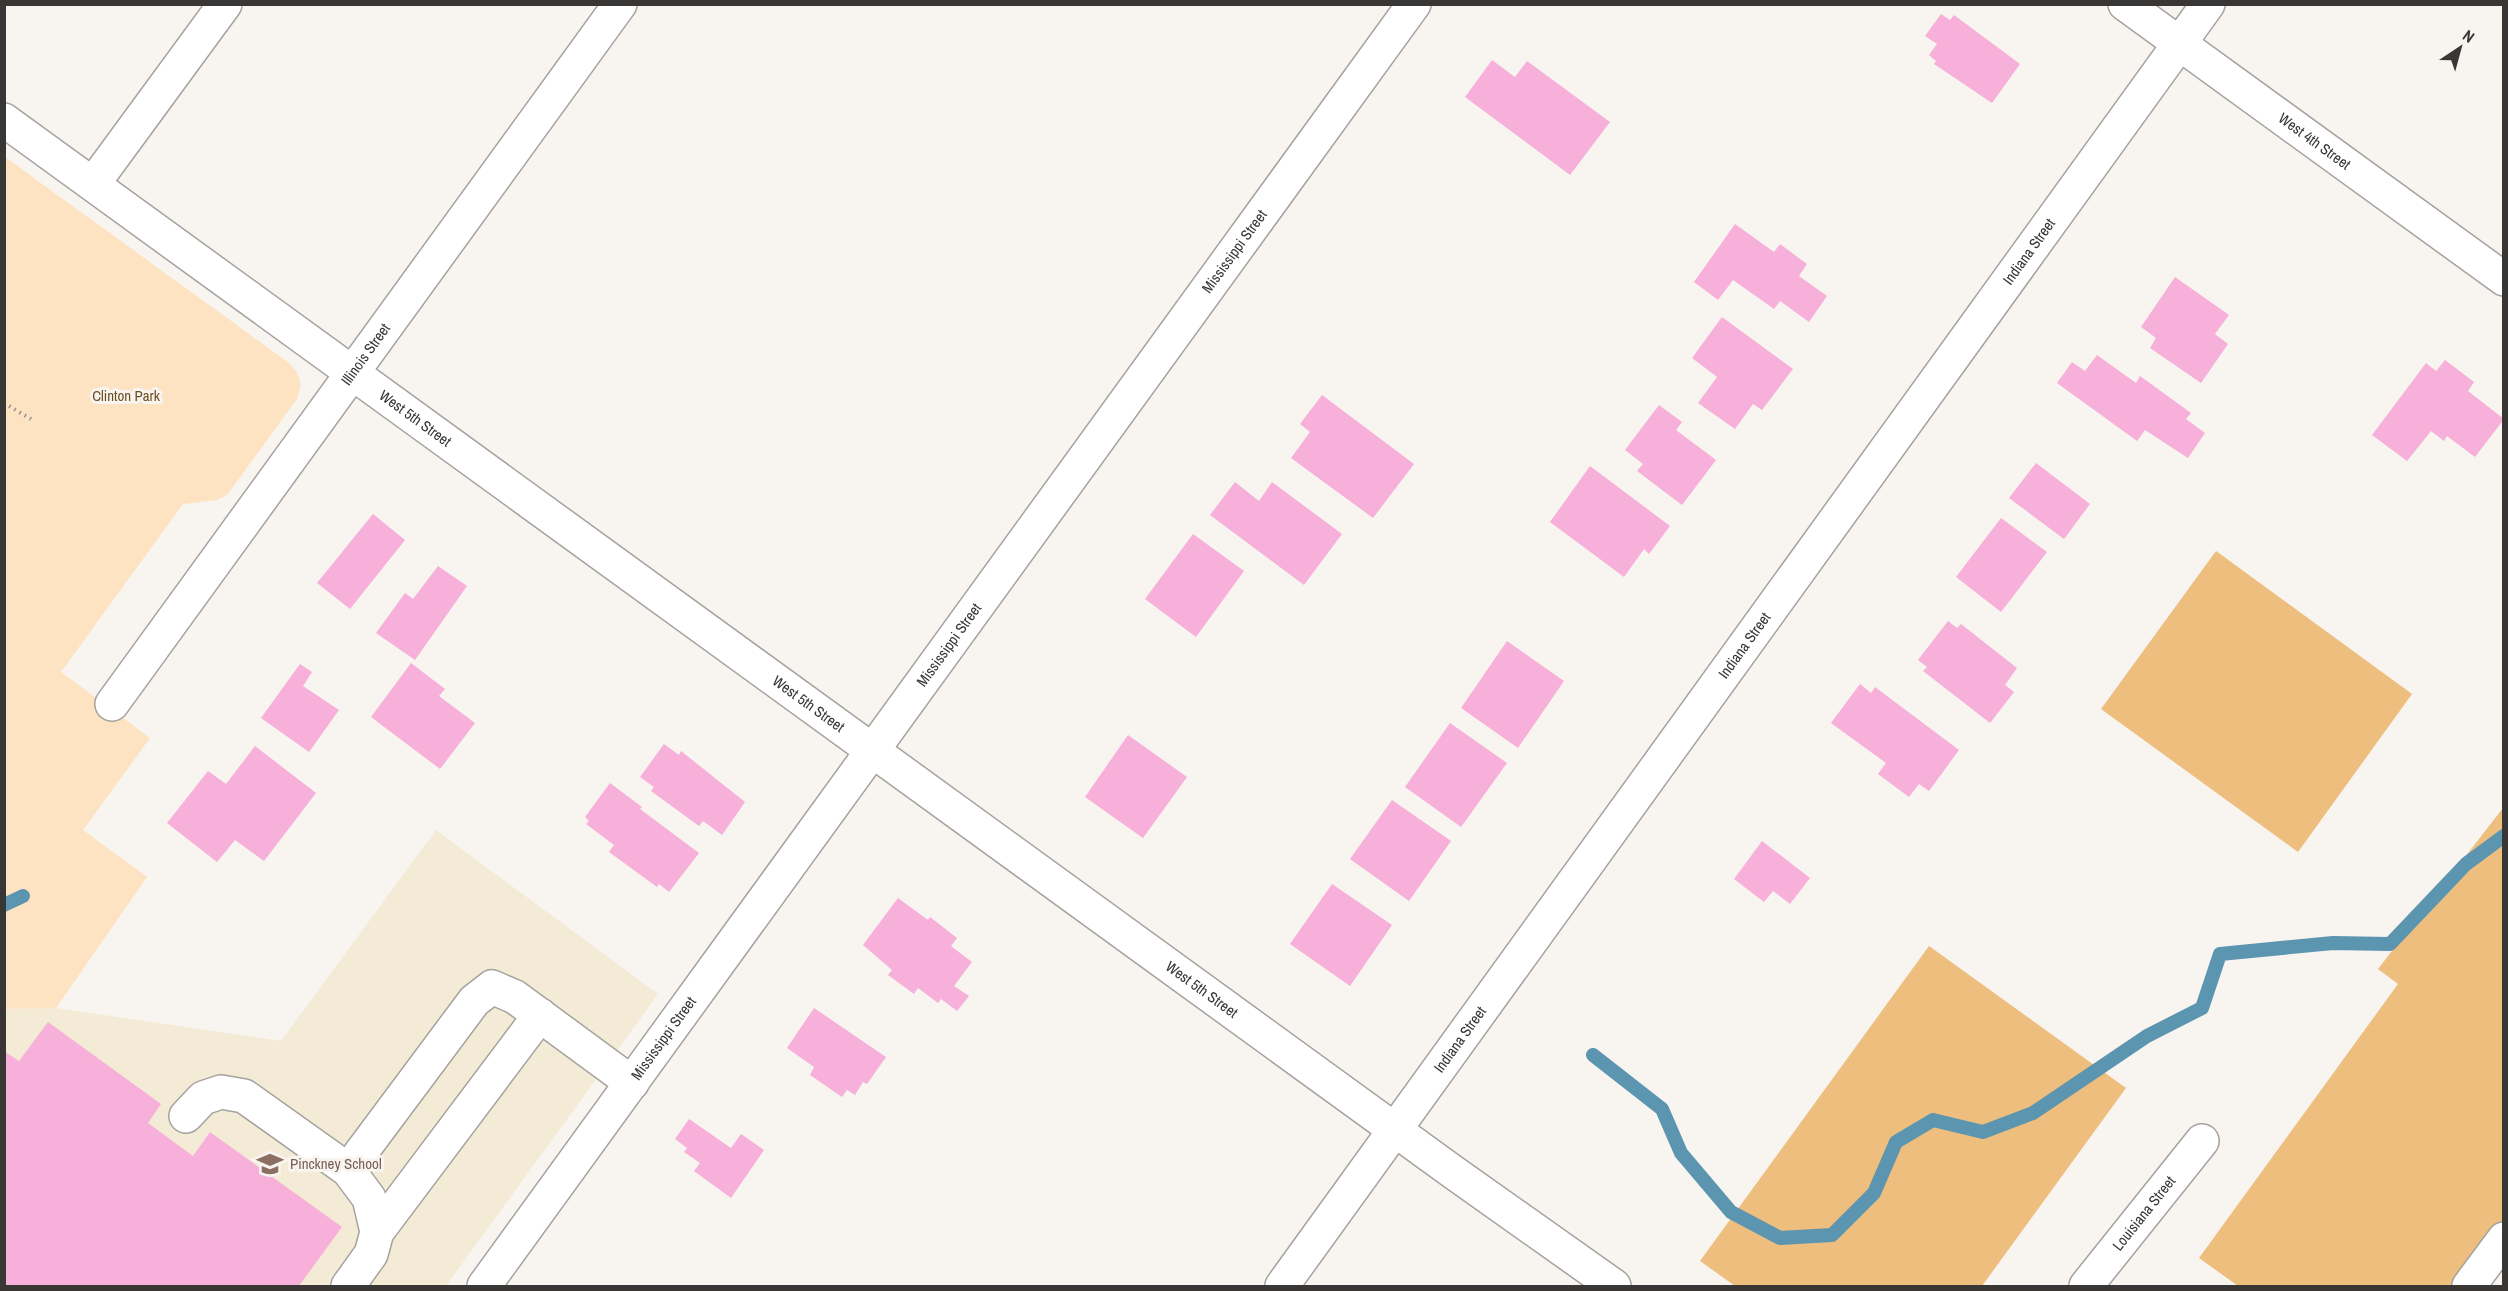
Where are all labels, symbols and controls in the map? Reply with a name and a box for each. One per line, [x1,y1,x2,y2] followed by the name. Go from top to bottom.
[2430,18,2490,78] north arrow
[2459,24,2479,48] text: N
[2274,108,2356,175] street label: West 4th Street
[1197,205,1272,297] street label: Mississippi Street
[1998,213,2060,289] street label: Indiana Street
[336,318,395,389] street label: Illinois Street
[92,385,161,406] park label: Clinton Park
[375,385,456,452] street label: West 5th Street
[911,598,986,691] street label: Mississippi Street
[1713,607,1776,683] street label: Indiana Street
[768,670,850,737] street label: West 5th Street
[1162,956,1243,1023] street label: West 5th Street
[626,992,701,1084] street label: Mississippi Street
[1428,1001,1491,1077] street label: Indiana Street
[255,1149,285,1179] school or university icon: Pinckney School
[290,1153,382,1174] place label: Pinckney School
[2107,1171,2180,1255] street label: Louisiana Street

